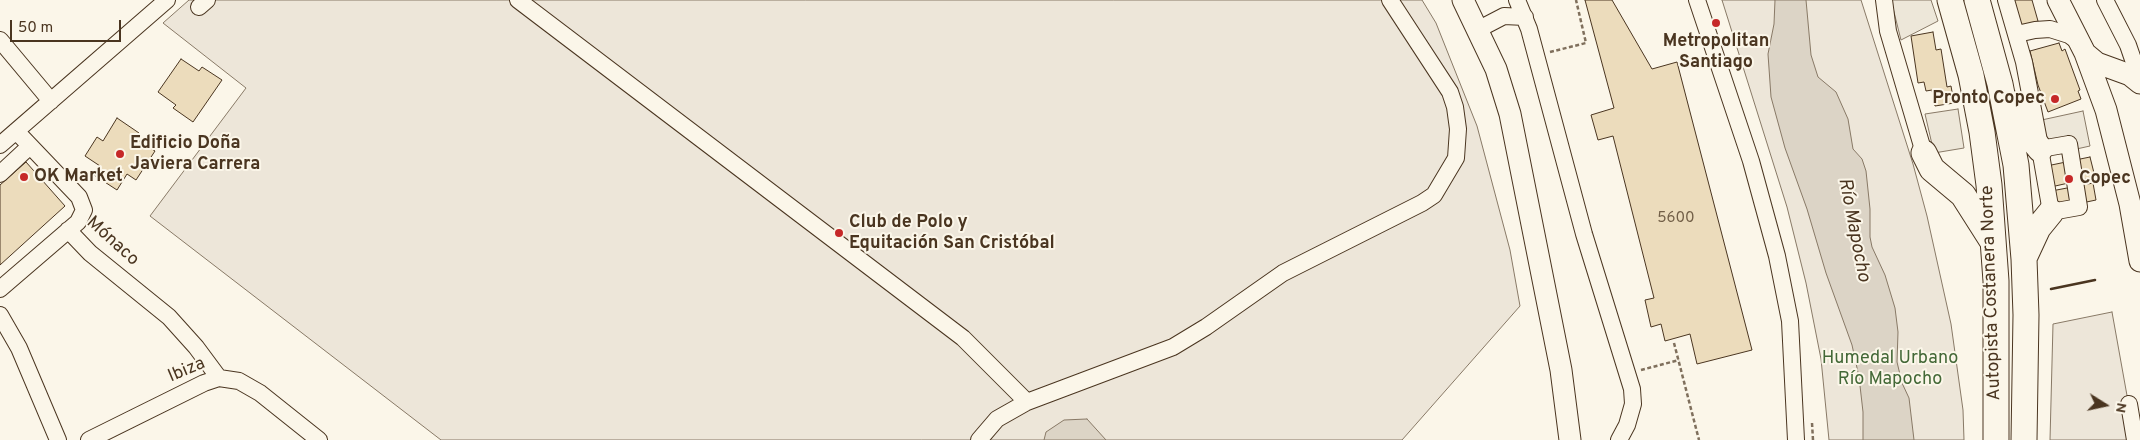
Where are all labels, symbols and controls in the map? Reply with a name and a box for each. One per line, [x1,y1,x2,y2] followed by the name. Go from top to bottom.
[12,10,124,42] scale bar
[1710,17,1722,29] marker: Metropolitan Santiago
[18,19,53,38] text: 50 m
[1663,31,1769,74] place label: Metropolitan Santiago
[1932,88,2045,110] place label: Pronto Copec
[2049,93,2061,105] marker: Pronto Copec
[130,133,260,176] place label: Edificio Doña Javiera Carrera
[114,148,126,160] marker: Edificio Doña Javiera Carrera
[34,166,123,188] place label: OK Market
[2079,168,2131,190] place label: Copec
[18,171,30,183] marker: OK Market
[2063,173,2075,185] marker: Copec
[1832,176,1874,284] water label: Río Mapocho
[1977,185,2007,401] street label: Autopista Costanera Norte
[1657,210,1695,228] house number: 5600
[849,212,1055,254] place label: Club de Polo y Equitación San Cristóbal
[81,213,143,271] street label: Mónaco
[833,227,845,239] marker: Club de Polo y Equitación San Cristóbal
[1822,348,1958,390] park label: Humedal Urbano Río Mapocho
[165,354,209,388] street label: Ibiza
[2080,380,2130,430] north arrow
[2111,401,2130,414] text: N

